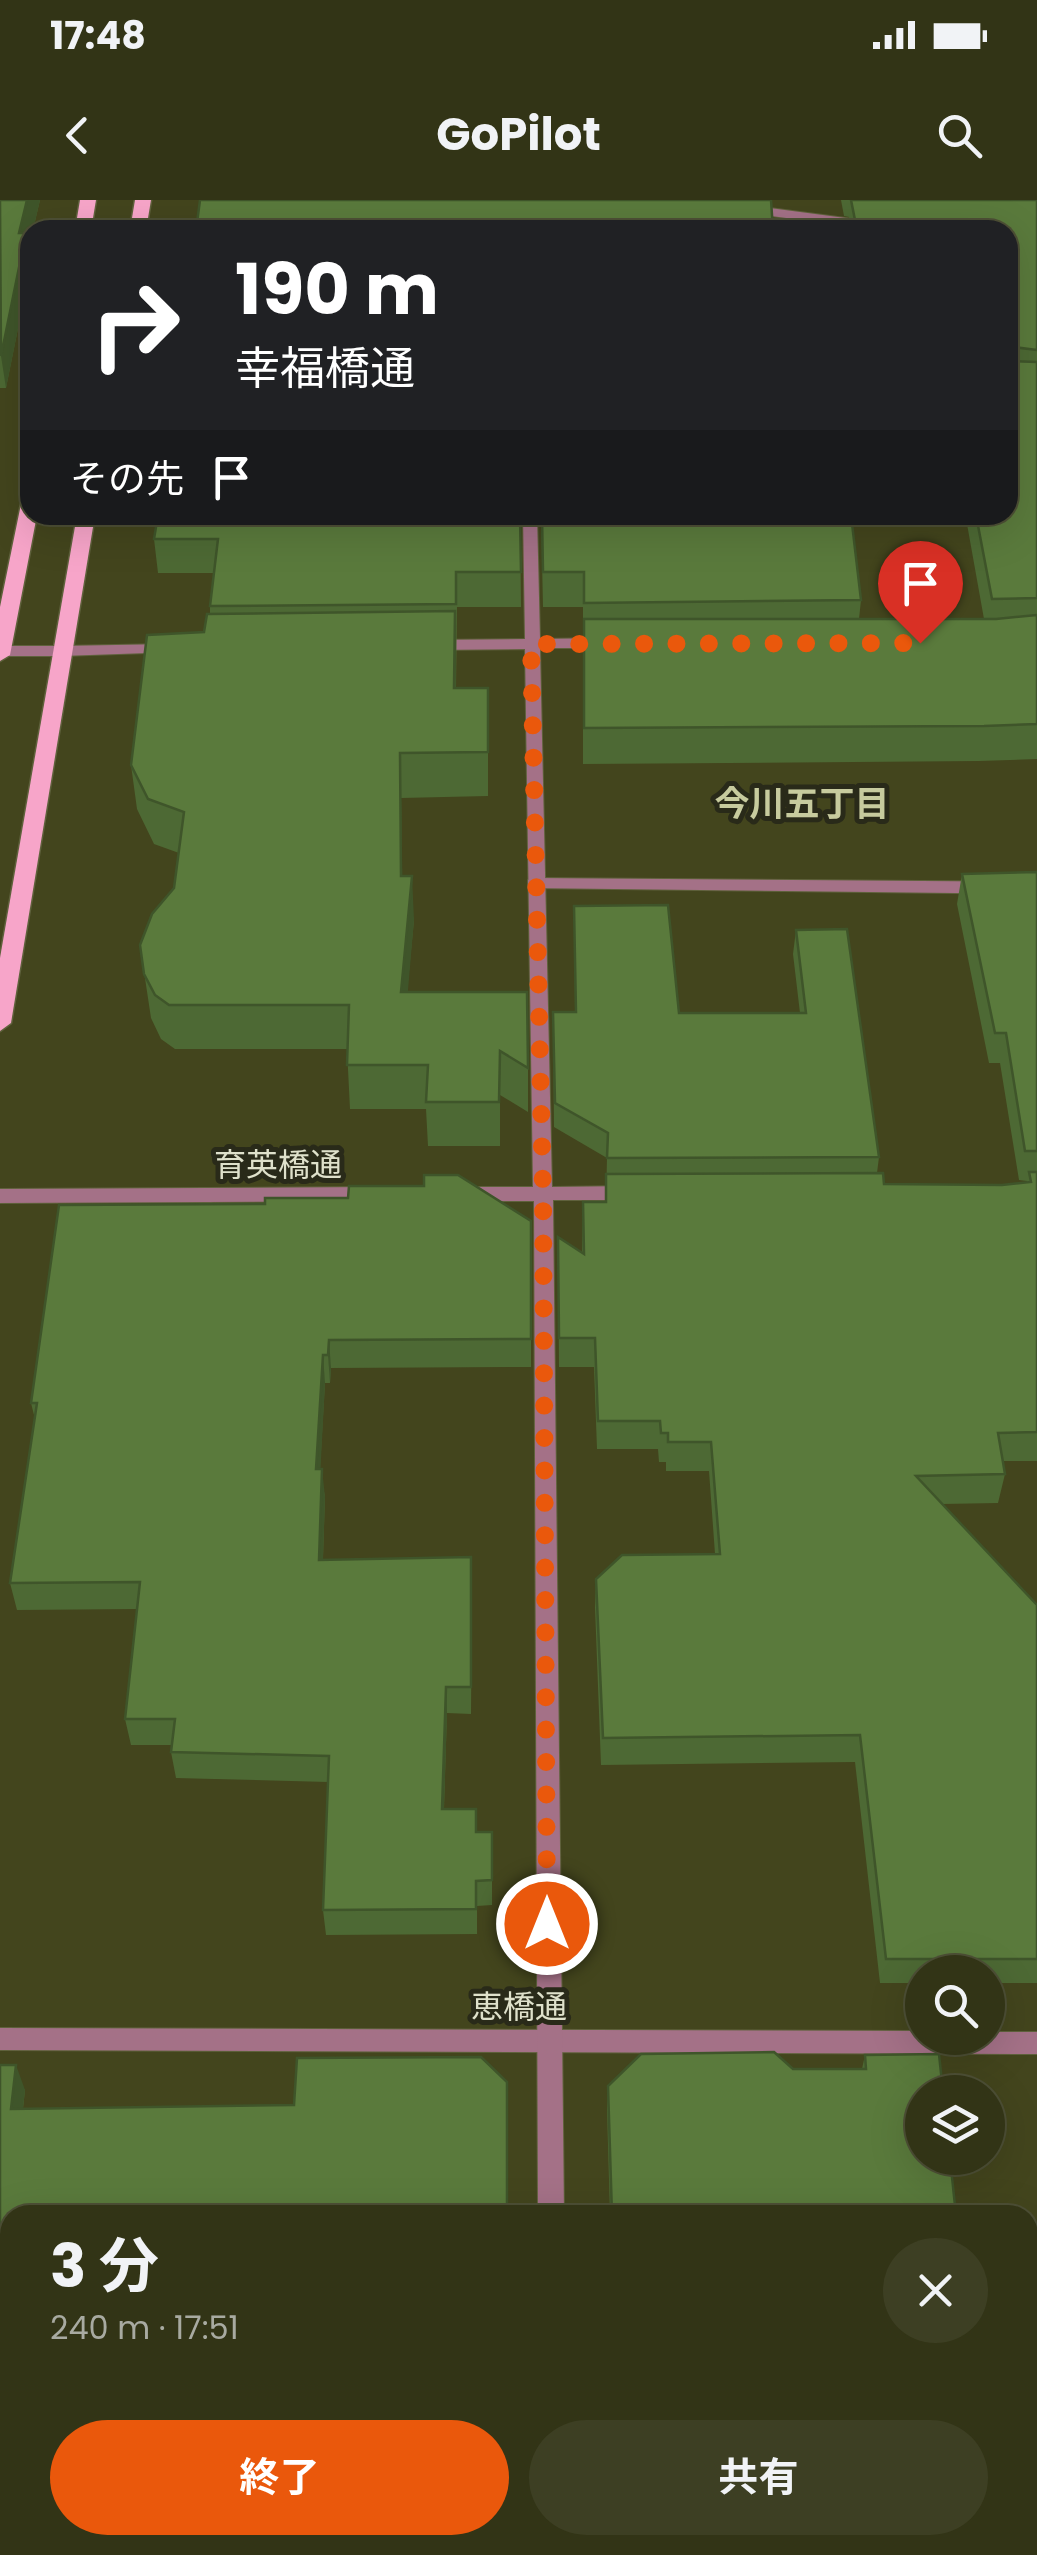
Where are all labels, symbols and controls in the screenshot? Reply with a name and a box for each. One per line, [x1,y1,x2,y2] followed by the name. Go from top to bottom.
[50,9,146,62] text: 17:48
[436,103,601,166] text: GoPilot
[50,108,105,163] icon: back
[932,108,987,163] icon: search
[235,240,439,339] text: 190 m
[70,260,200,390] icon: right
[235,337,415,400] text: 幸福橋通
[204,450,259,505] icon: arrive
[70,452,184,505] text: その先
[878,541,963,644] pin
[893,556,948,611] icon: arrive
[714,779,890,828] district label: 今川五丁目
[214,1142,342,1187] street label: 育英橋通
[495,1872,599,1976] position arrow
[905,1955,1005,2175] map controls
[905,1955,1005,2055] button: search
[471,1984,567,2029] street label: 恵橋通
[905,2075,1005,2175] button: layers
[50,2224,159,2308] text: 3 分
[883,2238,988,2343] button: close
[50,2305,239,2350] text: 240 m · 17:51
[50,2420,509,2535] button: 終了
[529,2420,988,2535] button: 共有

